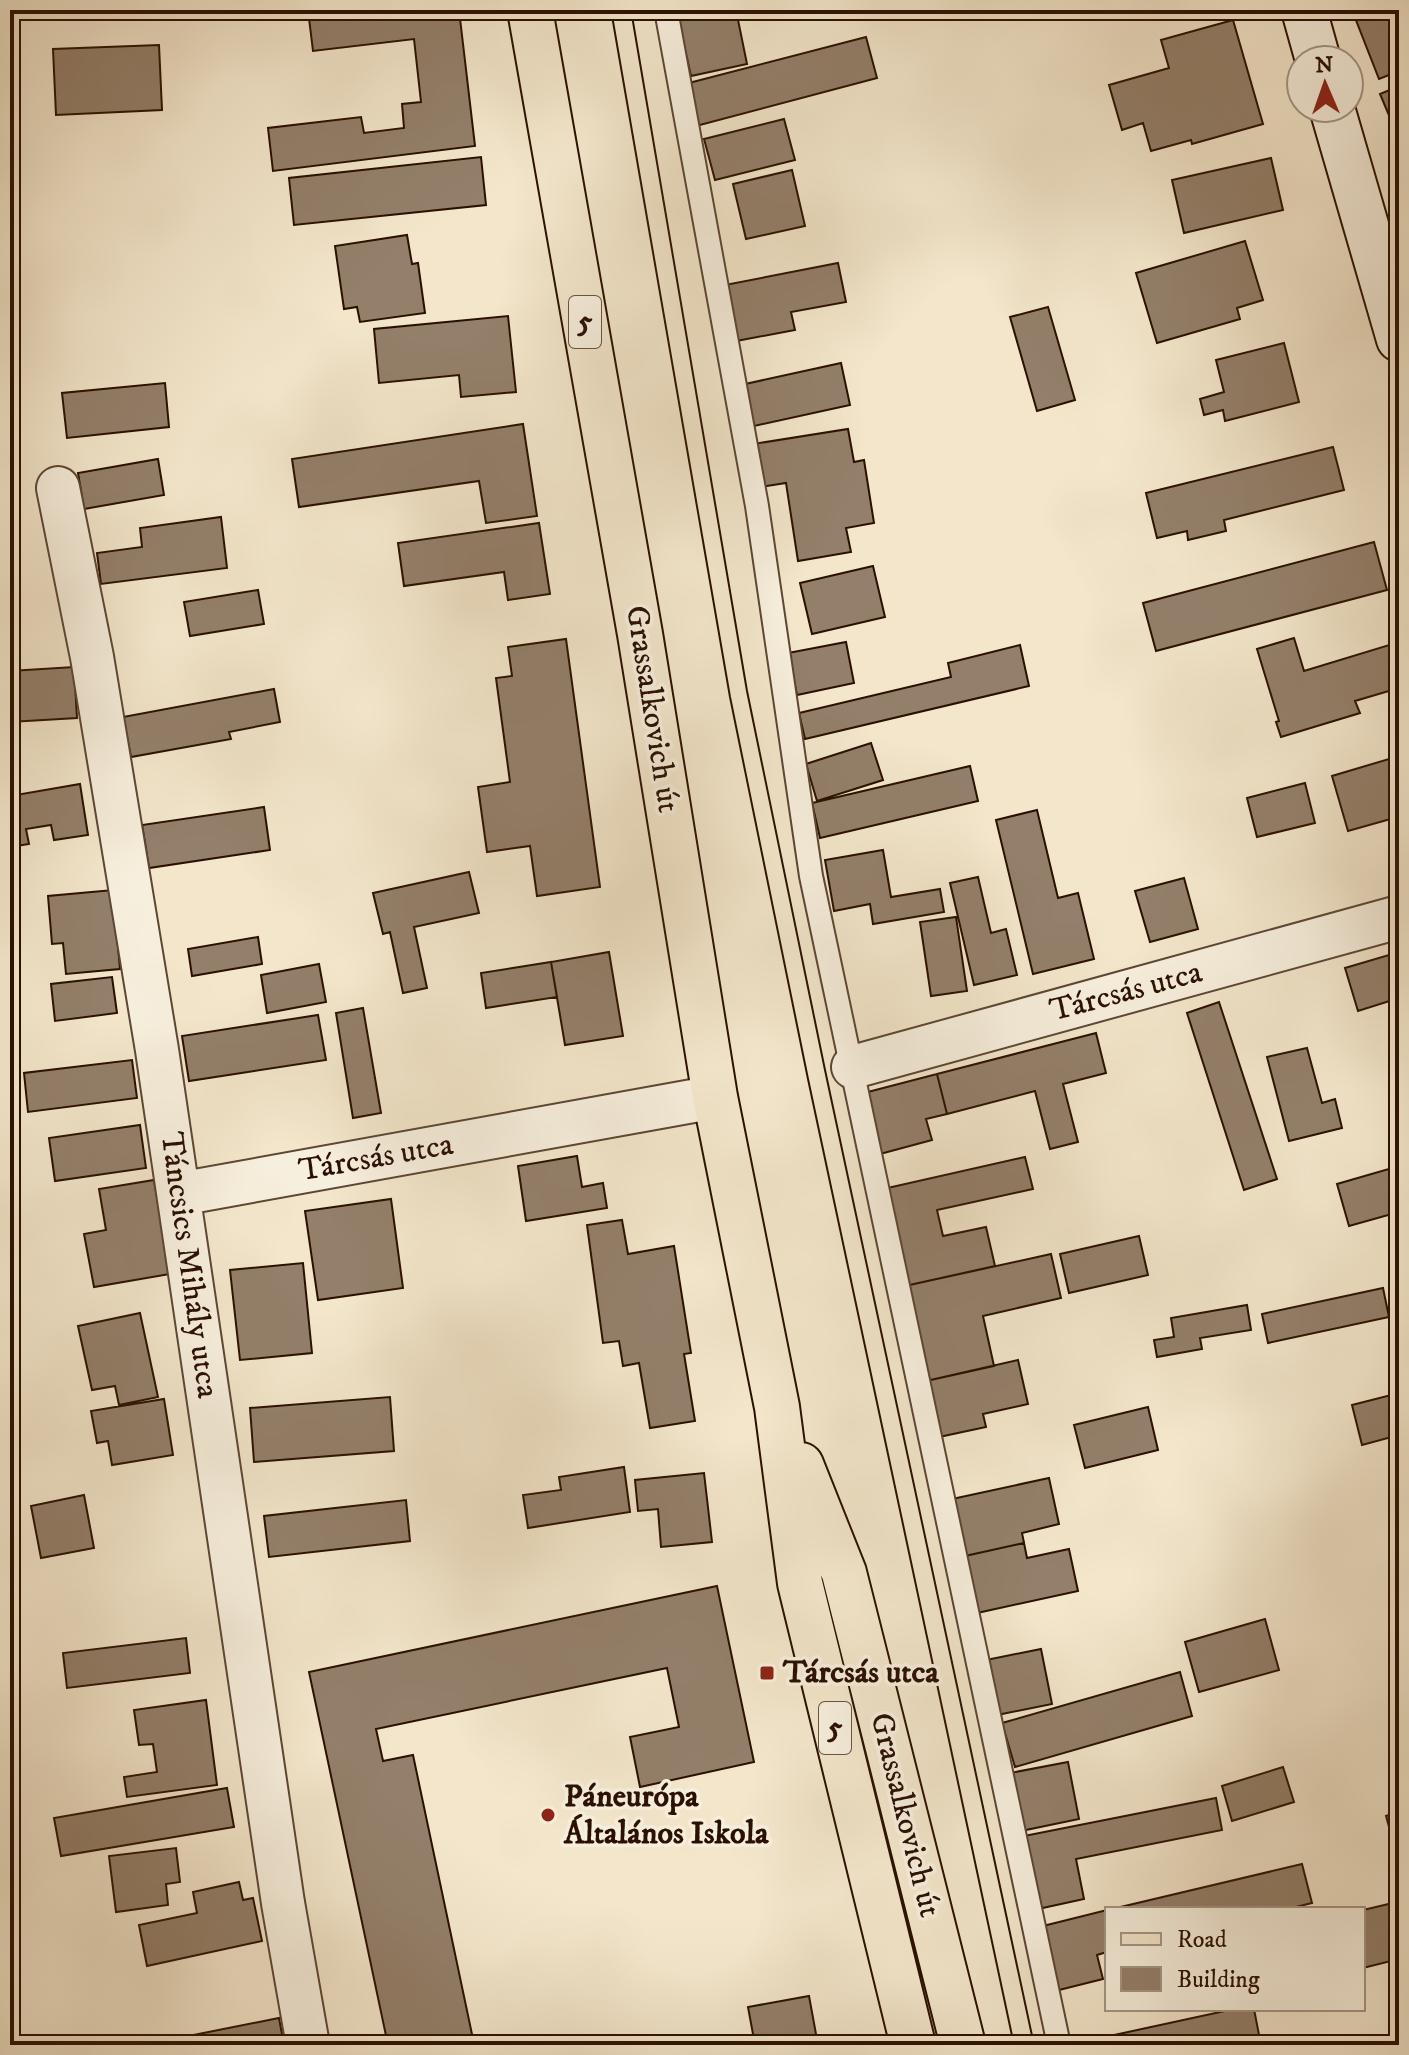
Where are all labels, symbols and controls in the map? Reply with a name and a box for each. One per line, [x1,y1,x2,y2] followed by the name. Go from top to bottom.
[1285,44,1365,124] north arrow
[1315,52,1334,79] text: N
[569,296,601,348] road number: 5
[616,603,688,815] street label: Grassalkovich út
[1046,952,1207,1032] street label: Tárcsás utca
[296,1125,457,1191] street label: Tárcsás utca
[151,1129,228,1401] street label: Táncsics Mihály utca
[782,1653,939,1693] place label: Tárcsás utca
[758,1664,776,1682] marker: Tárcsás utca
[819,1702,851,1754] road number: 5
[860,1709,950,1921] street label: Grassalkovich út
[563,1777,769,1854] place label: Páneurópa Általános Iskola
[539,1806,557,1824] marker: Páneurópa Általános Iskola
[1105,1907,1365,2011] legend
[1177,1925,1227,1955] text: Road
[1177,1965,1260,1995] text: Building

